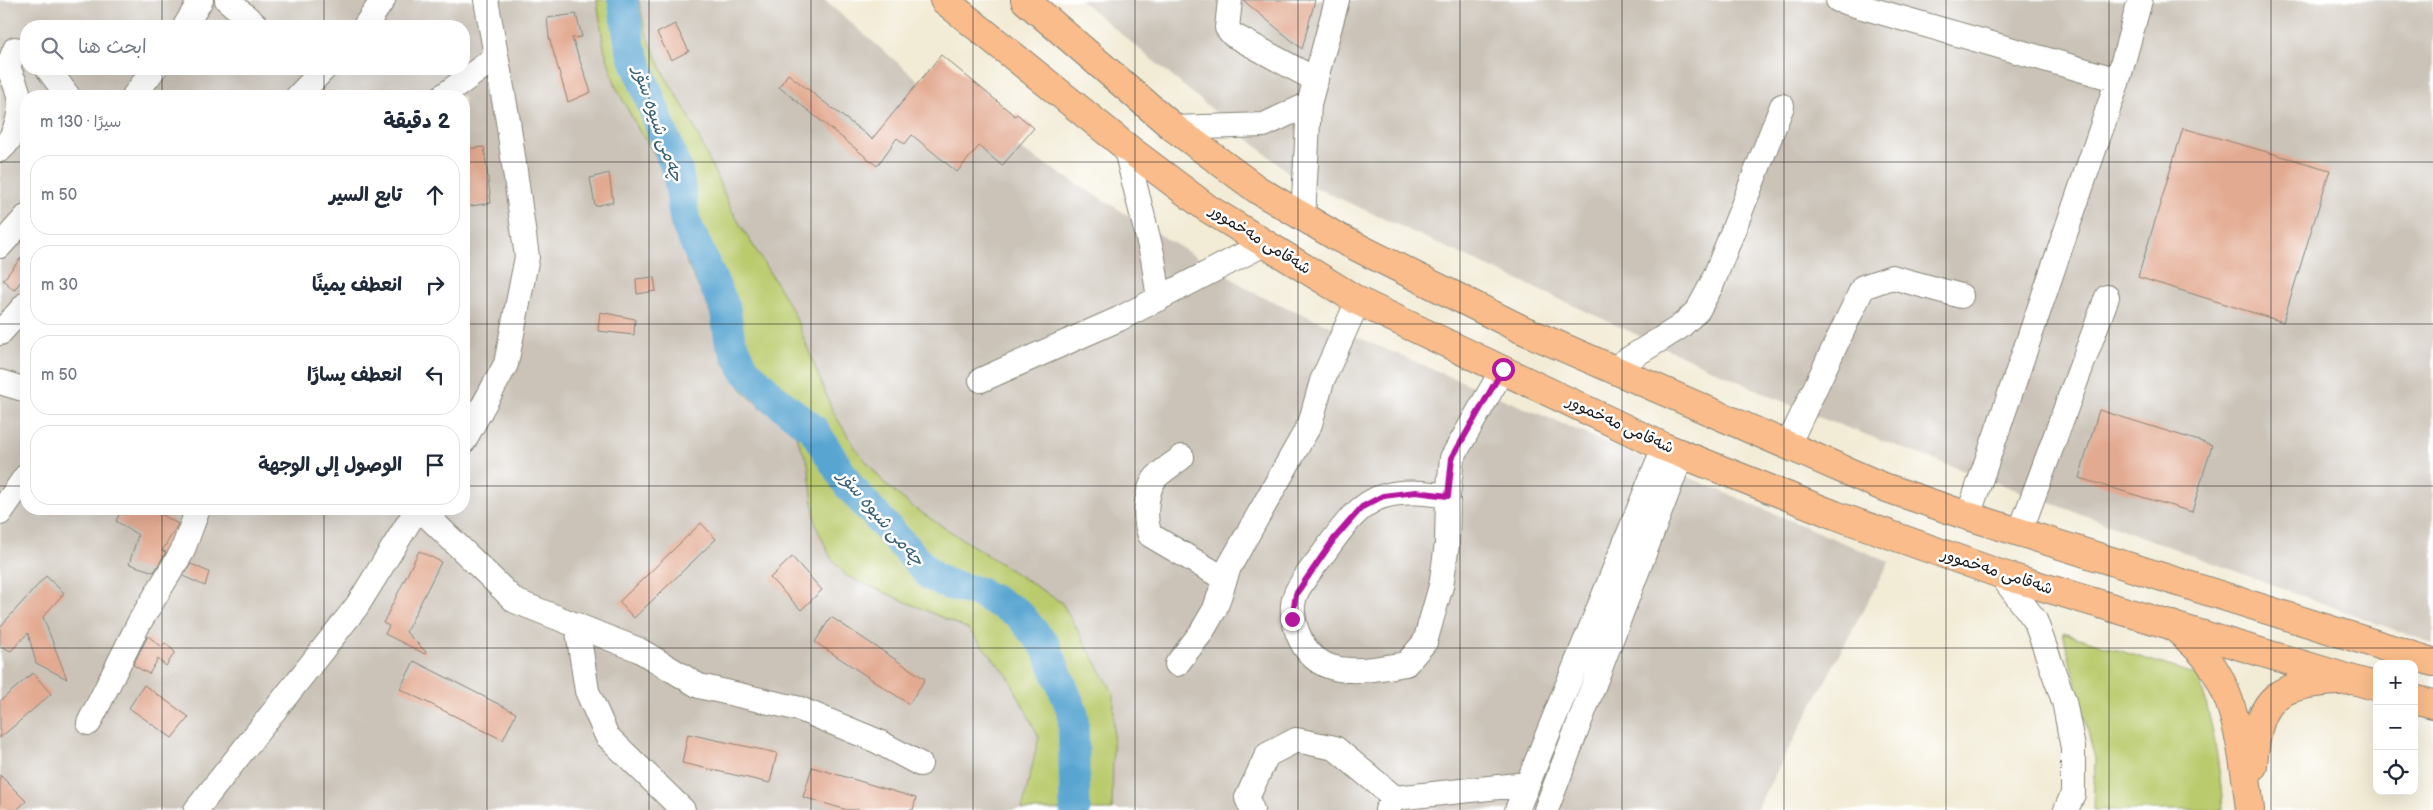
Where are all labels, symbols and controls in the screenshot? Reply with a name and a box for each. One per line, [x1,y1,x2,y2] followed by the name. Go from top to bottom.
[20,20,470,75] search box
[38,34,66,62] icon: search
[78,36,147,59] text: ابحث هنا
[627,62,688,185] water label: چەمی شیوە سۆر
[383,109,450,134] text: 2 دقيقة
[40,113,121,132] text: سيرًا · 130 m
[421,181,449,209] icon: ahead
[329,184,402,207] text: تابع السير
[41,186,77,205] text: 50 m
[1204,200,1314,279] street label: شەقامی مەخموور
[421,271,449,299] icon: right
[312,274,402,297] text: انعطف يمينًا
[41,276,78,295] text: 30 m
[1492,358,1515,381] route start
[421,361,449,389] icon: left
[307,364,402,387] text: انعطف يسارًا
[41,366,77,385] text: 50 m
[1562,391,1677,458] street label: شەقامی مەخموور
[421,451,449,479] icon: arrive
[258,454,402,477] text: الوصول إلى الوجهة
[832,464,929,571] water label: چەمی شیوە سۆر
[1937,544,2055,599] street label: شەقامی مەخموور
[1281,608,1304,631] route end
[2373,660,2418,795] map controls
[2373,660,2418,705] button: +
[2373,705,2418,750] button: −
[2373,750,2418,795] button: locate

